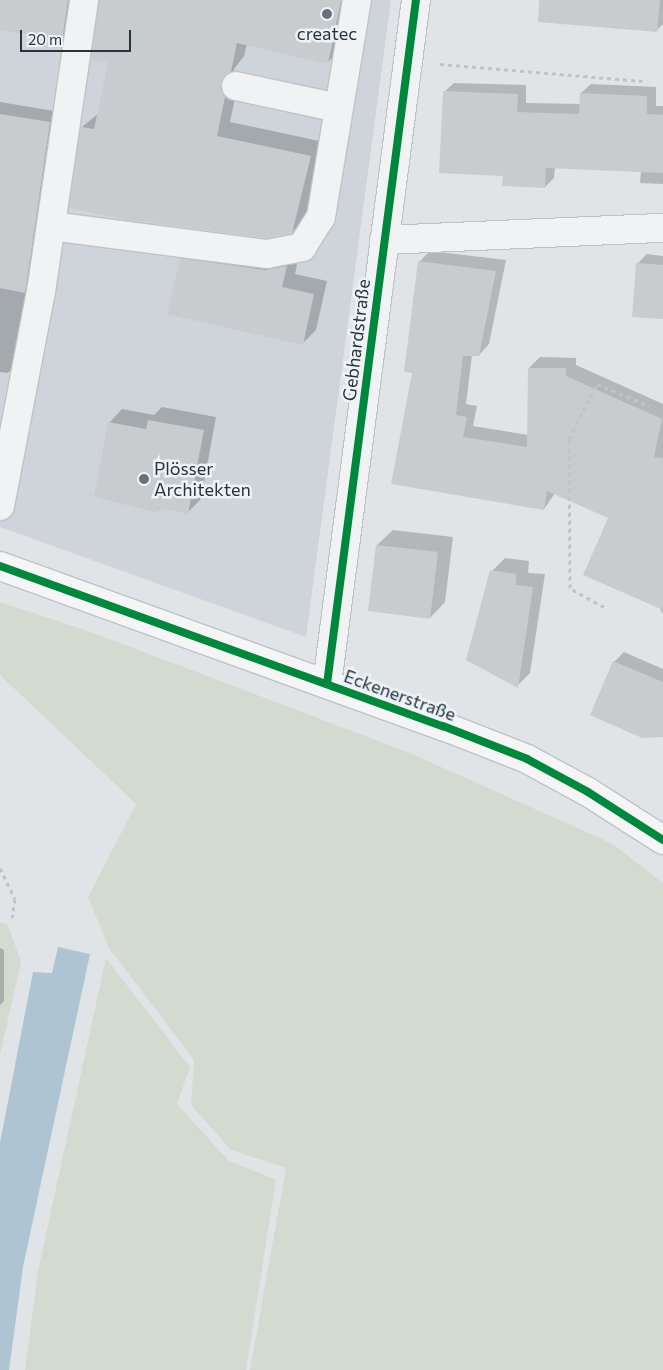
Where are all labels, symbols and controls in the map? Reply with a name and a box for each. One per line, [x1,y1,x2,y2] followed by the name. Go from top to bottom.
[321,8,333,20] marker: createc
[22,20,134,52] scale bar
[297,22,357,44] place label: createc
[28,30,62,48] text: 20 m
[338,278,374,402] street label: Gebhardstraße
[154,458,251,500] place label: Plösser Architekten
[138,473,150,485] marker: Plösser Architekten
[341,665,459,725] street label: Eckenerstraße

